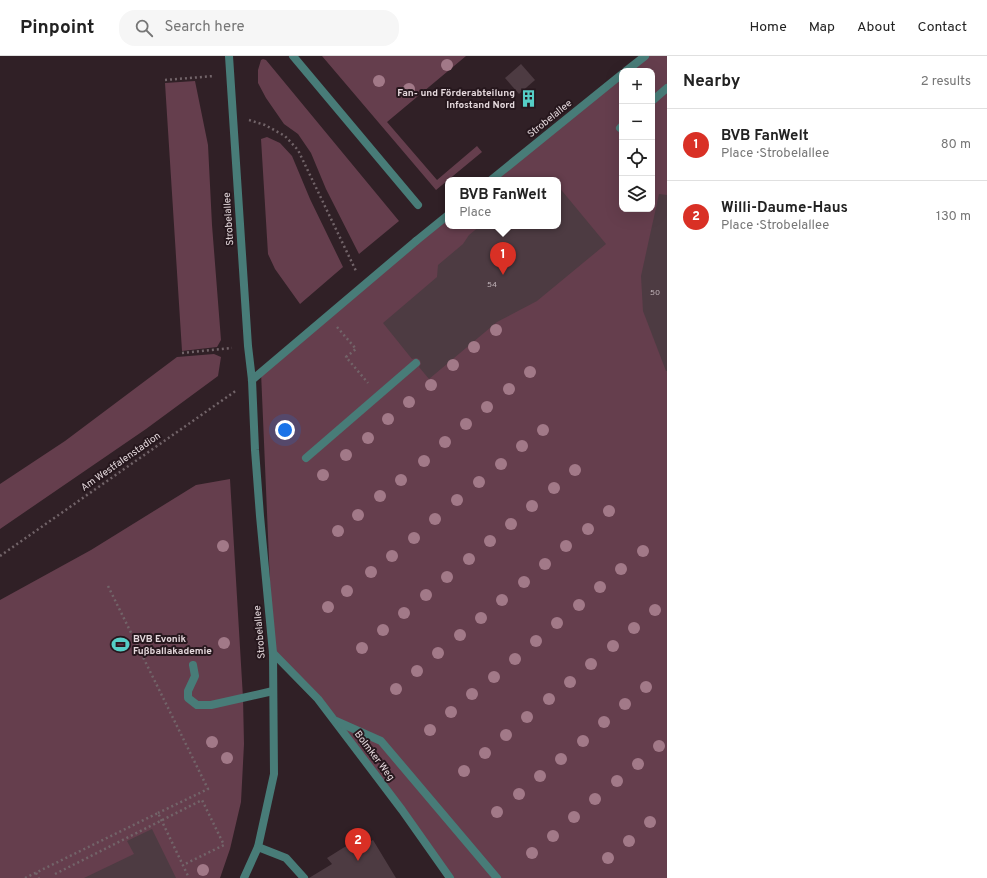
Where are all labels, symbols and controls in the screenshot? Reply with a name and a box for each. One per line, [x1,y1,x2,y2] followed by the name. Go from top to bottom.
[119,10,399,46] search box
[20,16,95,40] text: Pinpoint
[133,17,155,39] icon: search
[165,18,245,37] text: Search here
[750,19,787,36] text: Home
[809,19,835,36] text: Map
[857,19,896,36] text: About
[918,19,967,36] text: Contact
[619,68,655,212] map controls
[619,68,655,104] button: +
[683,71,740,93] text: Nearby
[921,74,971,90] text: 2 results
[397,87,515,112] place label: Fan- und Förderabteilung Infostand Nord
[518,89,538,109] building icon: Fan- und Förderabteilung Infostand Nord
[525,97,575,141] street label: Strobelallee
[619,104,655,140] button: −
[721,127,809,146] text: BVB FanWelt
[693,137,699,153] text: 1
[941,137,971,153] text: 80 m
[619,140,655,176] button: locate
[721,146,829,162] text: Place · Strobelallee
[619,176,655,212] button: layers
[445,177,561,229] popup
[459,186,547,205] text: BVB FanWelt
[221,192,237,246] street label: Strobelallee
[721,199,848,218] text: Willi-Daume-Haus
[459,205,491,221] text: Place
[692,209,700,225] text: 2
[936,209,971,225] text: 130 m
[721,218,829,234] text: Place · Strobelallee
[490,242,516,275] pin: 1
[487,280,497,290] house number: 54
[650,288,660,298] house number: 50
[275,420,295,440] your location
[79,430,163,494] street label: Am Westfalenstadion
[251,605,269,659] street label: Strobelallee
[133,633,212,658] place label: BVB Evonik Fußballakademie
[110,635,130,655] sports icon: BVB Evonik Fußballakademie
[351,728,397,784] street label: Bolmker Weg
[345,828,371,861] pin: 2

